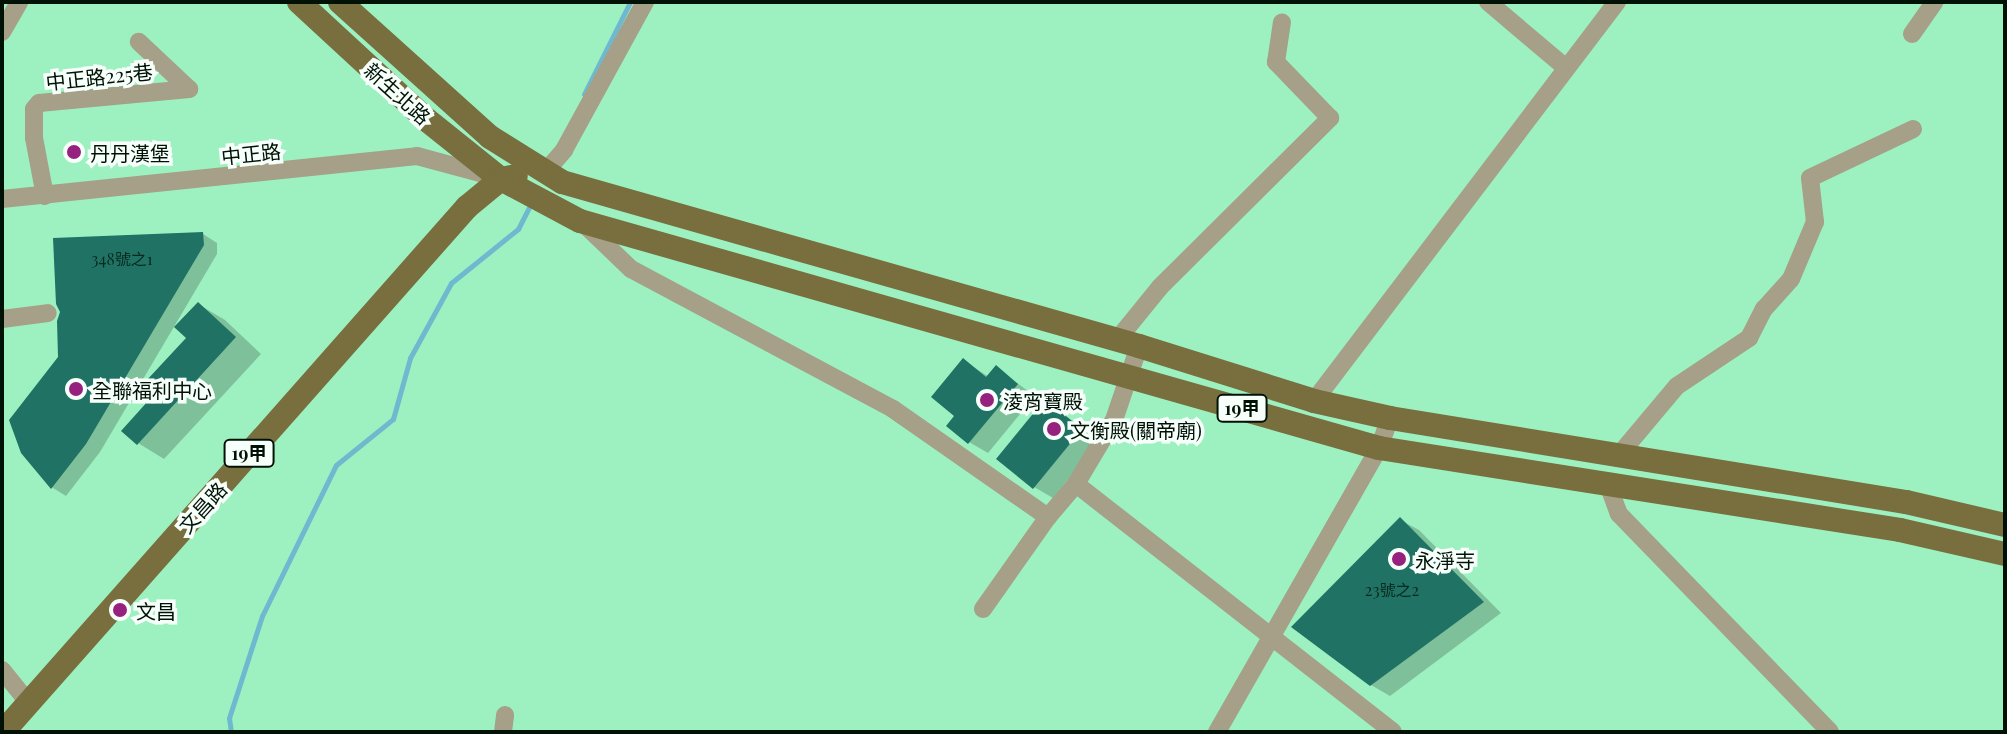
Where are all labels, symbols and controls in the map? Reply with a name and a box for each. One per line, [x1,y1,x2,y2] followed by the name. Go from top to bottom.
[360,57,436,129] street label: 新生北路
[44,58,154,94] street label: 中正路225巷
[220,138,282,168] street label: 中正路
[90,140,170,164] place label: 丹丹漢堡
[65,143,83,161] marker: 丹丹漢堡
[91,249,153,269] house number: 348號之1
[92,377,212,401] place label: 全聯福利中心
[67,380,85,398] marker: 全聯福利中心
[1003,388,1083,412] place label: 淩宵寶殿
[978,391,996,409] marker: 淩宵寶殿
[1216,394,1268,422] road number: 19甲
[1070,417,1202,441] place label: 文衡殿(關帝廟)
[1045,420,1063,438] marker: 文衡殿(關帝廟)
[223,439,275,467] road number: 19甲
[173,477,231,537] street label: 文昌路
[1415,547,1475,571] place label: 永淨寺
[1390,550,1408,568] marker: 永淨寺
[1365,580,1419,600] house number: 23號之2
[136,598,176,622] place label: 文昌
[111,601,129,619] marker: 文昌

